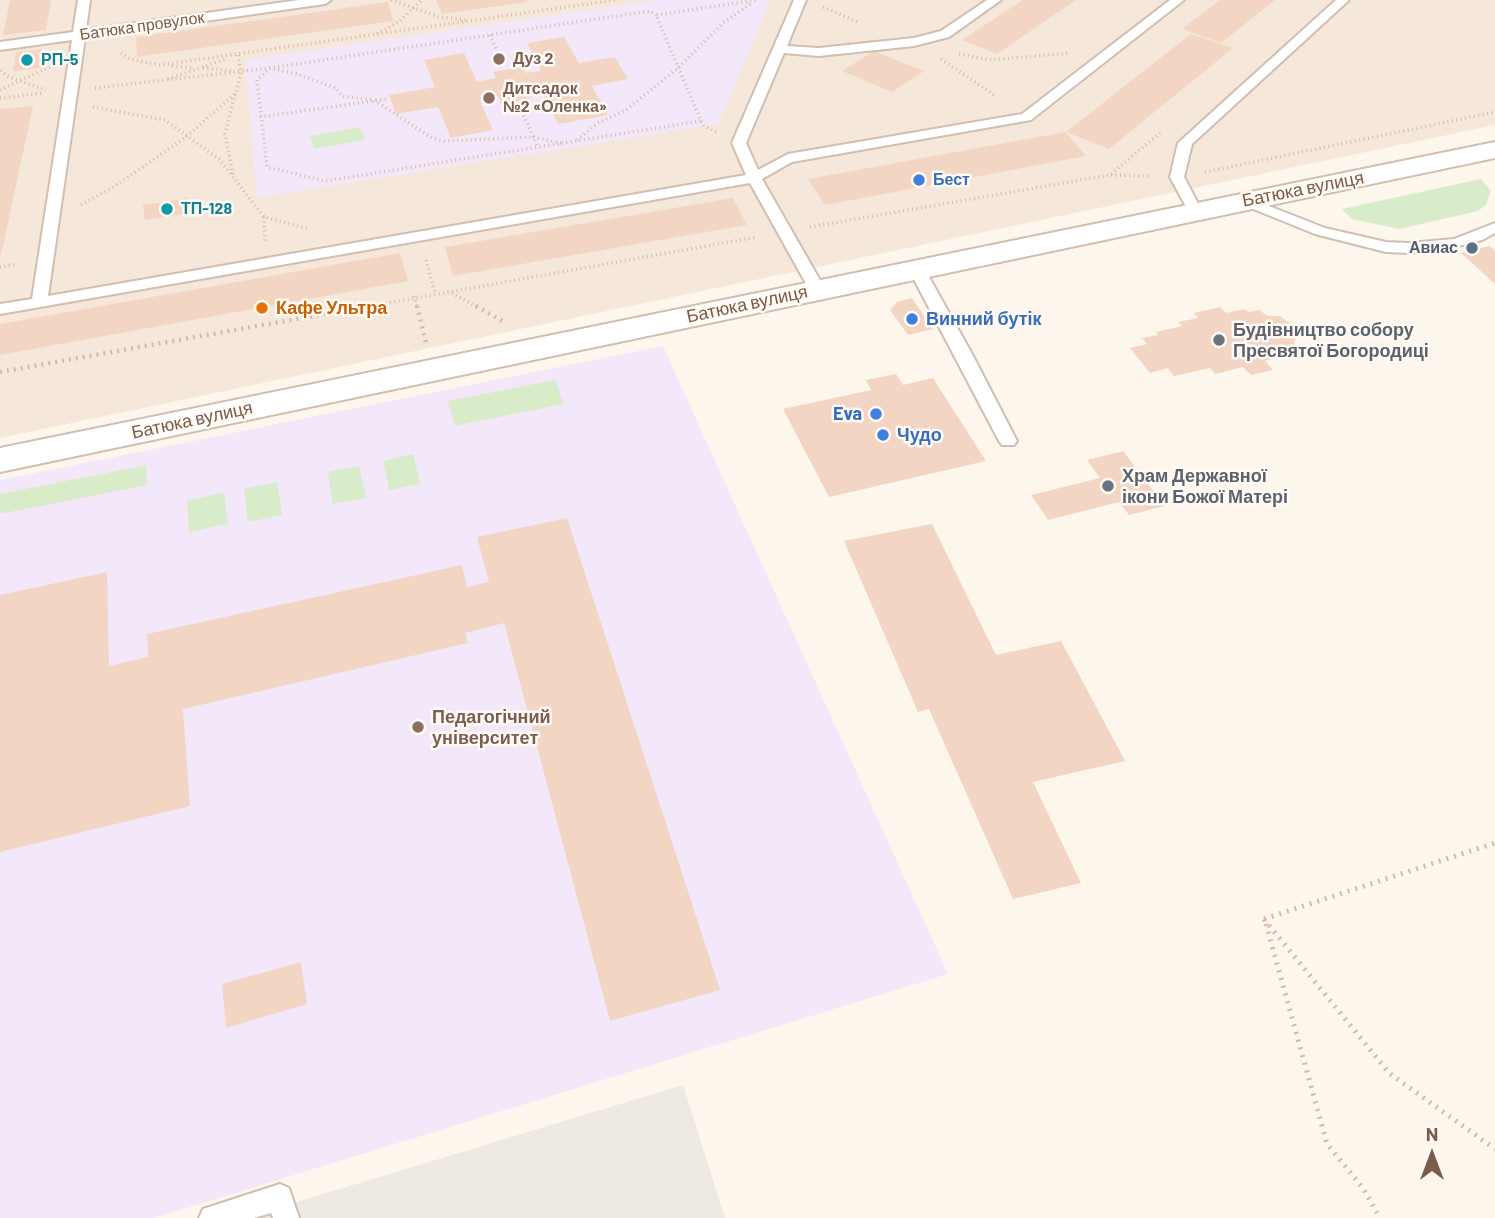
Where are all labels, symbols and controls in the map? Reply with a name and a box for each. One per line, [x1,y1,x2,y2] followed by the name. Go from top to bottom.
[79,8,205,44] street label: Батюка провулок
[513,49,553,69] place label: Дуз 2
[41,50,78,70] place label: РП-5
[491,51,507,67] marker: Дуз 2
[19,52,35,68] marker: РП-5
[503,79,607,117] place label: Дитсадок №2 «Оленка»
[481,90,497,106] marker: Дитсадок №2 «Оленка»
[1240,167,1366,211] street label: Батюка вулиця
[933,170,970,190] place label: Бест
[911,172,927,188] marker: Бест
[181,199,232,219] place label: ТП-128
[159,201,175,217] marker: ТП-128
[1409,238,1458,258] place label: Авиас
[1464,240,1480,256] marker: Авиас
[684,281,810,327] street label: Батюка вулиця
[276,297,387,319] place label: Кафе Ультра
[254,300,270,316] marker: Кафе Ультра
[926,308,1041,330] place label: Винний бутік
[904,311,920,327] marker: Винний бутік
[1233,319,1429,362] place label: Будівництво собору Пресвятої Богородиці
[1211,332,1227,348] marker: Будівництво собору Пресвятої Богородиці
[129,397,255,443] street label: Батюка вулиця
[833,403,862,425] place label: Eva
[868,406,884,422] marker: Eva
[897,424,942,446] place label: Чудо
[875,427,891,443] marker: Чудо
[1122,465,1288,508] place label: Храм Державної ікони Божої Матері
[1100,478,1116,494] marker: Храм Державної ікони Божої Матері
[432,706,551,748] place label: Педагогічний університет
[410,719,426,735] marker: Педагогічний університет
[1397,1120,1467,1190] north arrow
[1426,1122,1438,1145] text: N

